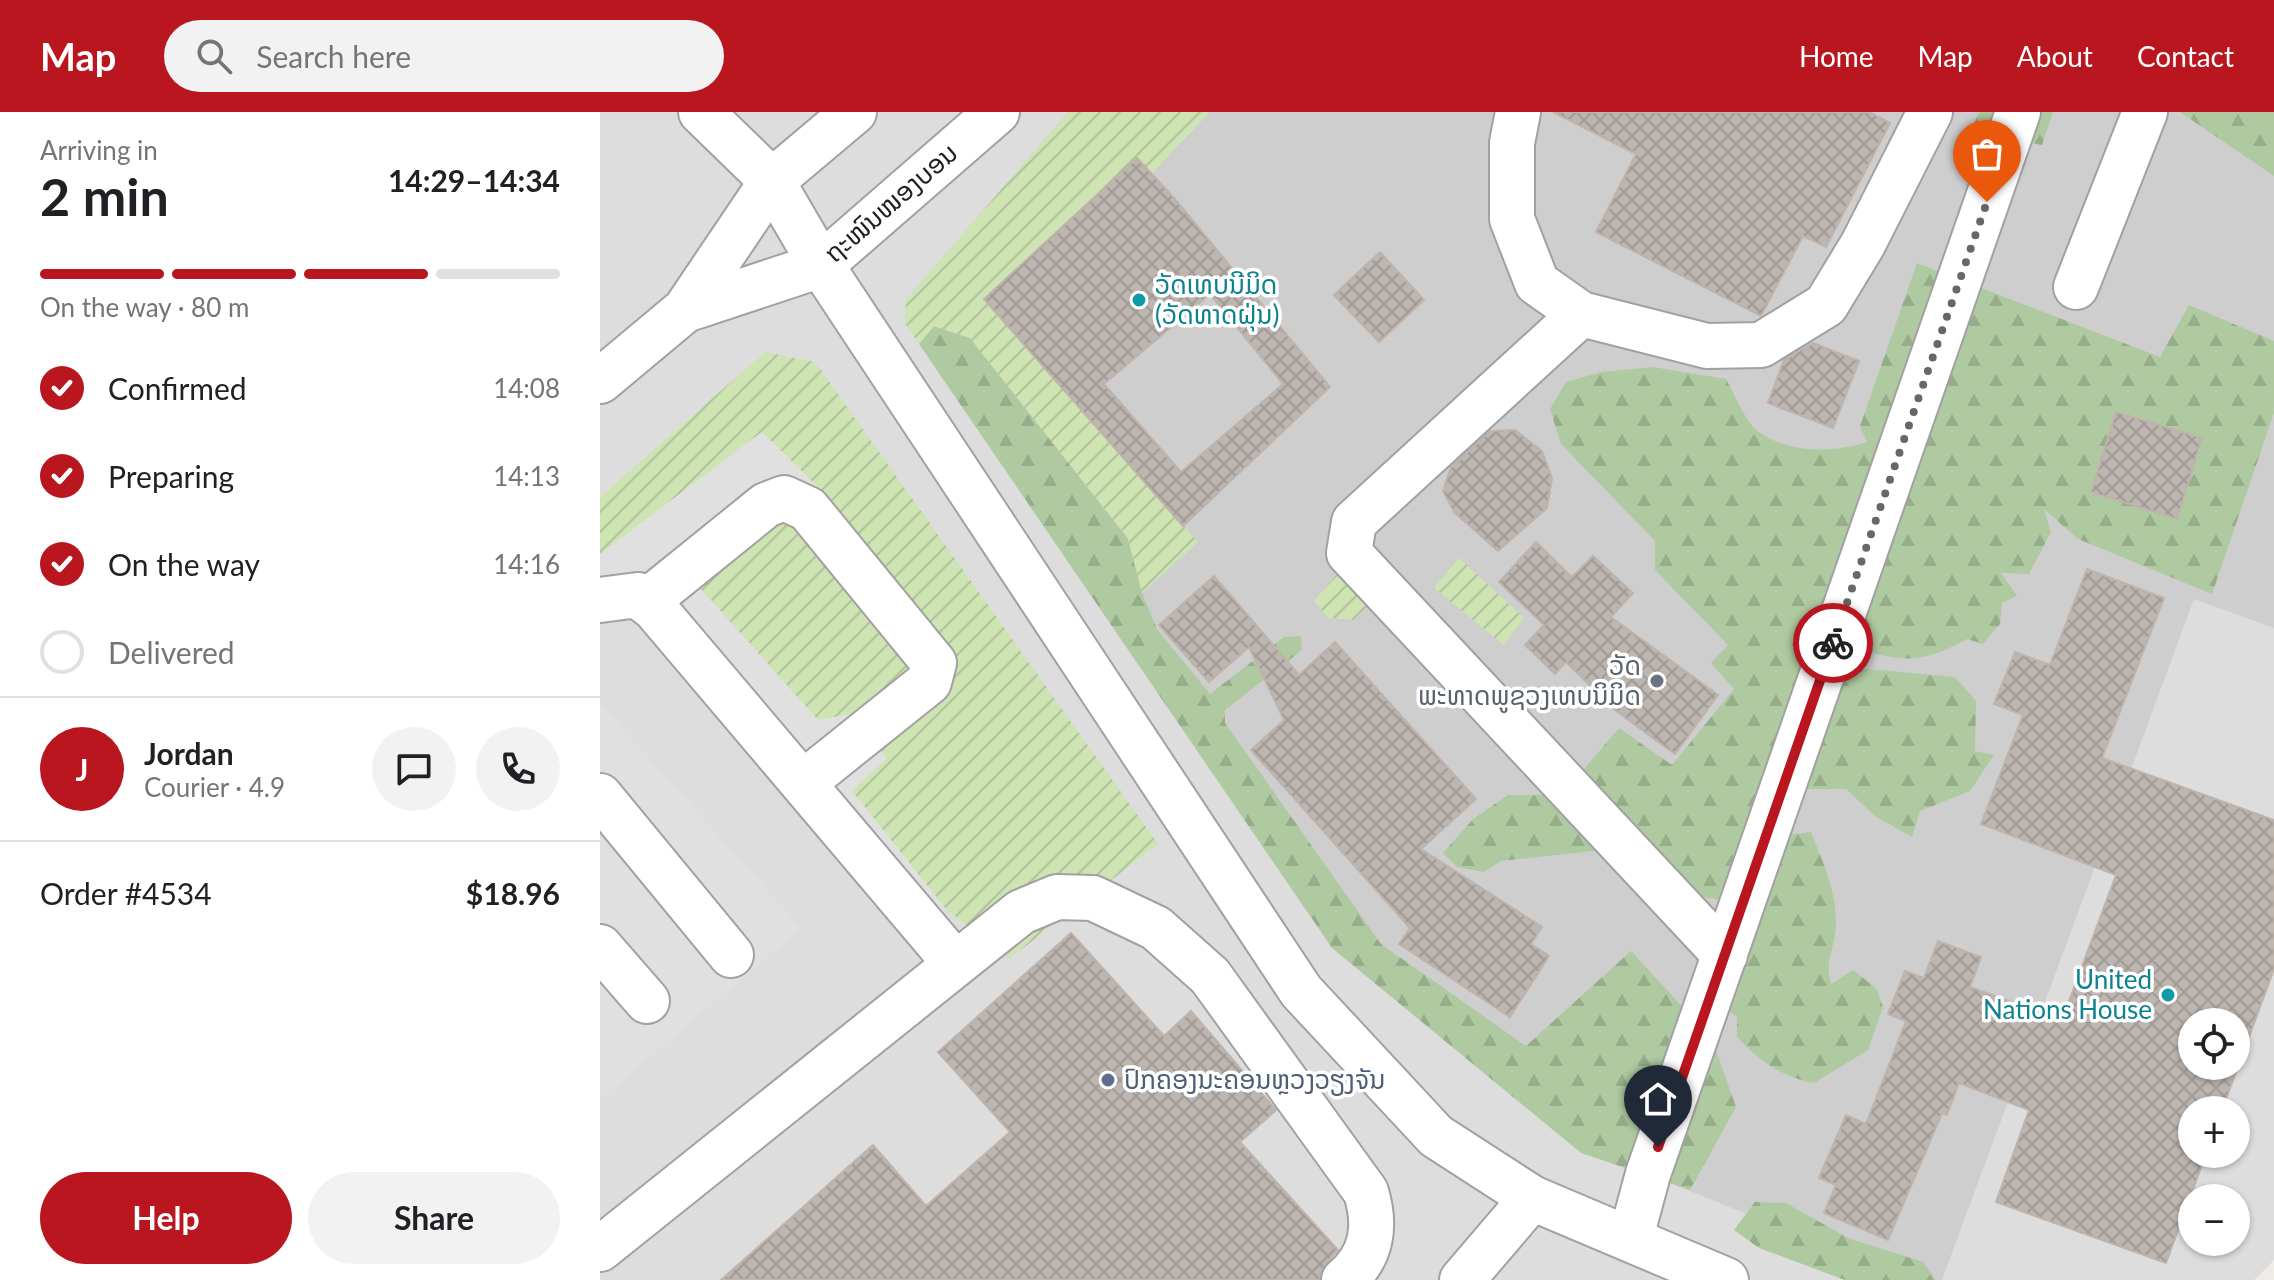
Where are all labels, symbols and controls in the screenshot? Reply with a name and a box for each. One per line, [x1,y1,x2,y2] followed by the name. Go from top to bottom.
[164,20,724,92] search box
[40,33,116,79] text: Map
[192,34,236,78] icon: search
[256,38,411,74] text: Search here
[1799,39,1874,73] text: Home
[1918,39,1973,73] text: Map
[2017,39,2093,73] text: About
[2137,39,2234,73] text: Contact
[1953,120,2021,202] pin
[1965,132,2009,176] icon: bag
[40,134,158,166] text: Arriving in
[817,136,963,269] street label: ຖະໜົນໜອງບອນ
[388,162,560,198] text: 14:29–14:34
[40,165,169,227] text: 2 min
[1155,268,1279,332] place label: ວັດເທບນີມິດ (ວັດທາດຝຸ່ນ)
[40,291,249,323] text: On the way · 80 m
[1130,291,1148,309] marker: ວັດເທບນີມິດ (ວັດທາດຝຸ່ນ)
[40,366,84,410] icon: check
[108,370,247,406] text: Confirmed
[493,372,560,404] text: 14:08
[40,454,84,498] icon: check
[108,458,234,494] text: Preparing
[493,460,560,492] text: 14:13
[40,542,84,586] icon: check
[108,546,260,582] text: On the way
[493,548,560,580] text: 14:16
[1793,603,1873,683] courier
[1811,621,1855,665] icon: bike
[108,634,235,670] text: Delivered
[1418,649,1641,713] place label: ວັດ ພະທາດພູຊວງເທບນິມິດ
[1648,672,1666,690] marker: ວັດ ພະທາດພູຊວງເທບນິມິດ
[372,727,456,811] button: chat
[476,727,560,811] button: phone
[144,735,234,771] text: Jordan
[76,751,88,787] text: J
[144,771,285,803] text: Courier · 4.9
[40,875,212,911] text: Order #4534
[466,875,560,911] text: $18.96
[1983,963,2152,1025] place label: United Nations House
[2159,986,2177,1004] marker: United Nations House
[2178,1008,2250,1256] map controls
[2178,1008,2250,1080] button: locate
[1124,1063,1385,1096] place label: ປົກຄອງນະຄອນຫຼວງວຽງຈັນ
[1624,1065,1692,1147] pin
[1099,1071,1117,1089] marker: ປົກຄອງນະຄອນຫຼວງວຽງຈັນ
[1636,1077,1680,1121] icon: home
[2178,1096,2250,1168] button: +
[40,1172,292,1264] button: Help
[308,1172,560,1264] button: Share
[2178,1184,2250,1256] button: −

